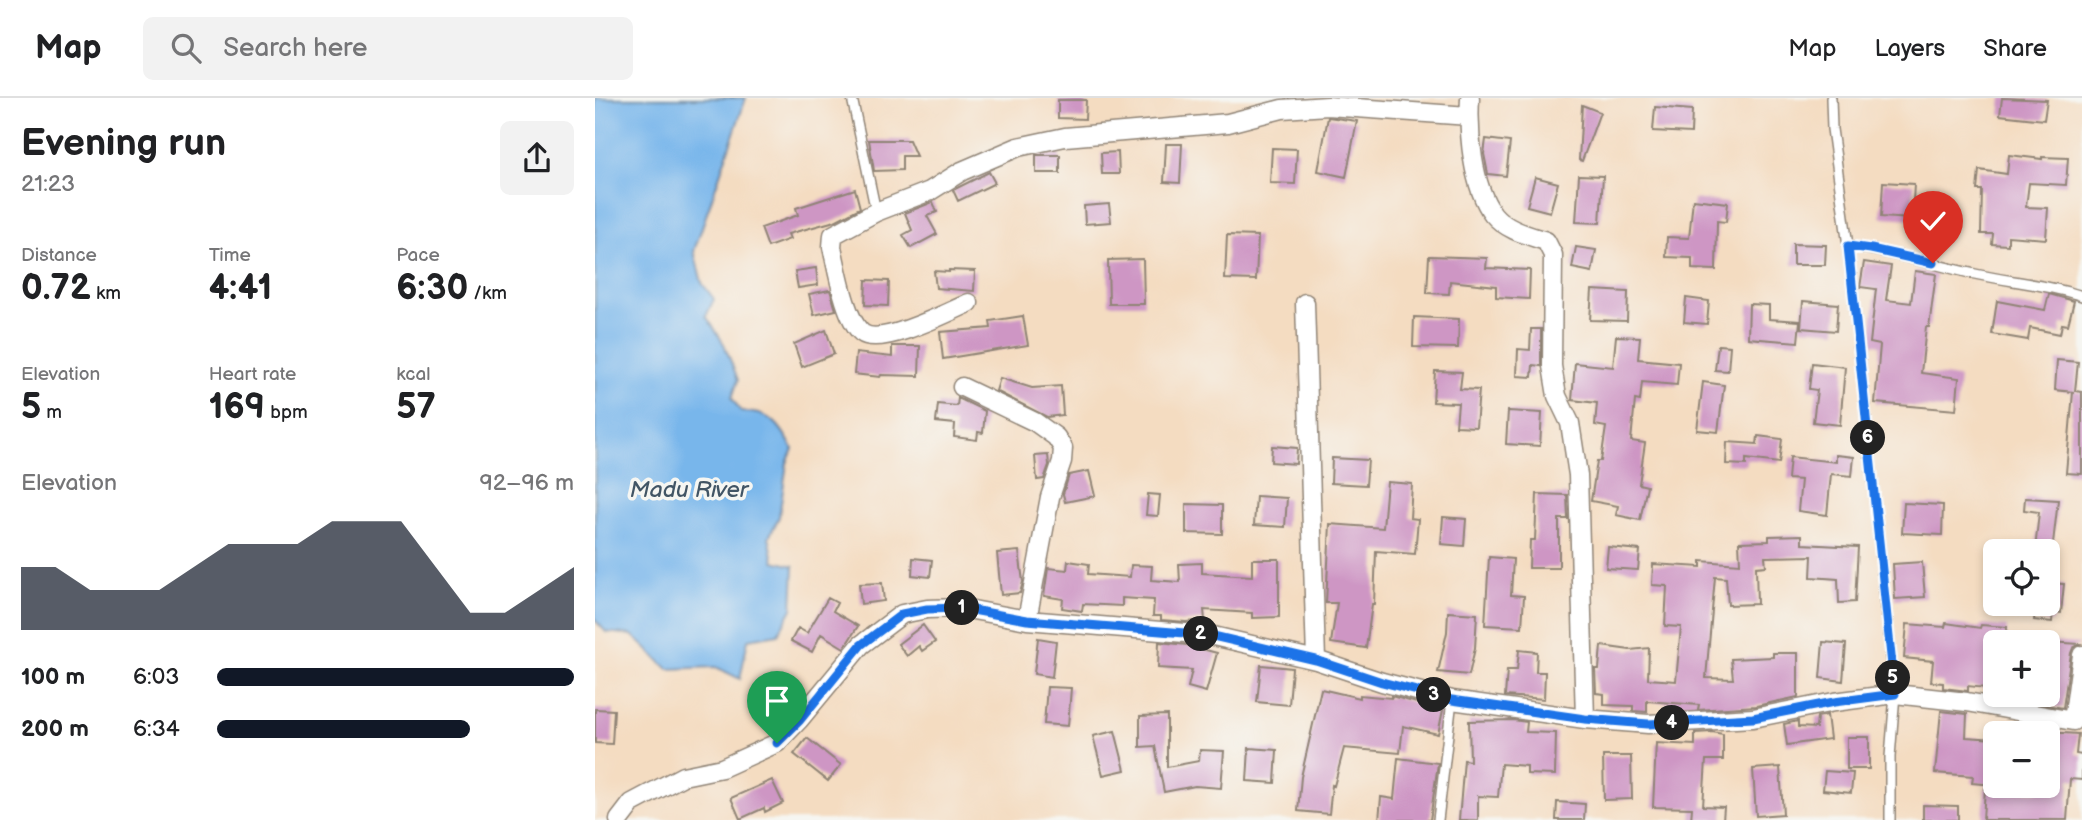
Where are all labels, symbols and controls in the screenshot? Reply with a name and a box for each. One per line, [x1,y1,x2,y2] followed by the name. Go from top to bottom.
[143,17,633,80] search box
[35,28,101,68] text: Map
[167,29,205,67] icon: search
[223,33,367,64] text: Search here
[1788,34,1836,63] text: Map
[1874,34,1945,63] text: Layers
[1983,34,2047,63] text: Share
[21,121,226,166] text: Evening run
[500,121,574,195] button: share
[21,170,75,198] text: 21:23
[1903,191,1963,263] pin
[1914,202,1952,240] icon: check
[21,244,97,267] text: Distance
[209,244,251,267] text: Time
[396,244,440,267] text: Pace
[21,267,91,310] text: 0.72
[209,267,272,310] text: 4:41
[396,267,468,310] text: 6:30
[91,282,121,305] text: km
[468,282,507,305] text: /km
[21,363,100,386] text: Elevation
[209,363,296,386] text: Heart rate
[396,363,430,386] text: kcal
[21,386,41,429] text: 5
[209,386,265,429] text: 169
[396,386,436,429] text: 57
[41,401,62,424] text: m
[265,401,308,424] text: bpm
[1851,420,1885,456] pin: 6
[1862,426,1873,449] text: 6
[21,469,117,497] text: Elevation
[479,469,574,497] text: 92–96 m
[630,476,750,504] water label: Madu River
[1983,539,2060,798] map controls
[1983,539,2060,616] button: locate
[945,590,979,626] pin: 1
[958,596,966,619] text: 1
[1183,616,1219,652] pin: 2
[1195,622,1206,645] text: 2
[1983,630,2060,707] button: +
[1875,660,1911,696] pin: 5
[21,663,85,691] text: 100 m
[133,663,179,691] text: 6:03
[1887,666,1898,689] text: 5
[747,671,807,743] pin
[1417,678,1451,712] pin: 3
[758,682,796,720] icon: arrive
[1428,683,1439,706] text: 3
[1655,706,1689,740] pin: 4
[1666,711,1677,734] text: 4
[21,715,89,743] text: 200 m
[133,715,180,743] text: 6:34
[1983,721,2060,798] button: −

